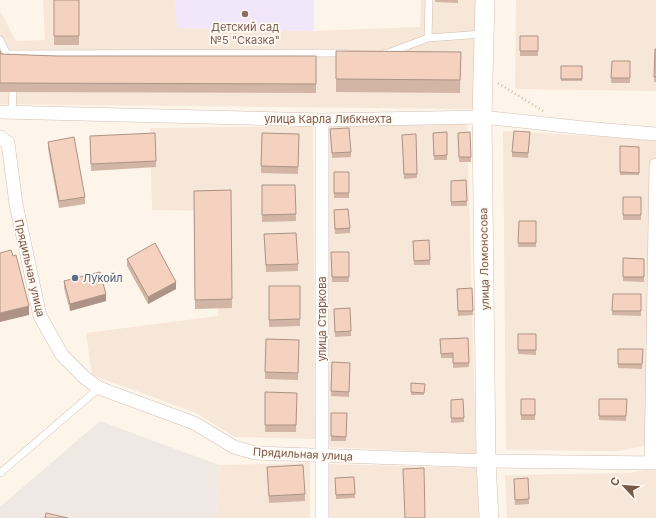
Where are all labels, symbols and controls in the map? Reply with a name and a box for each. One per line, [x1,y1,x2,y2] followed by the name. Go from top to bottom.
[240,9,250,19] marker: Детский сад №5 "Сказка"
[210,20,280,47] place label: Детский сад №5 "Сказка"
[264,112,392,126] street label: улица Карла Либкнехта
[476,208,492,310] street label: улица Ломоносова
[12,218,48,318] street label: Прядильная улица
[83,271,123,285] place label: Лукойл
[70,273,80,283] marker: Лукойл
[315,276,329,362] street label: улица Старкова
[253,444,353,464] street label: Прядильная улица
[604,466,644,506] north arrow
[607,475,623,488] text: С

